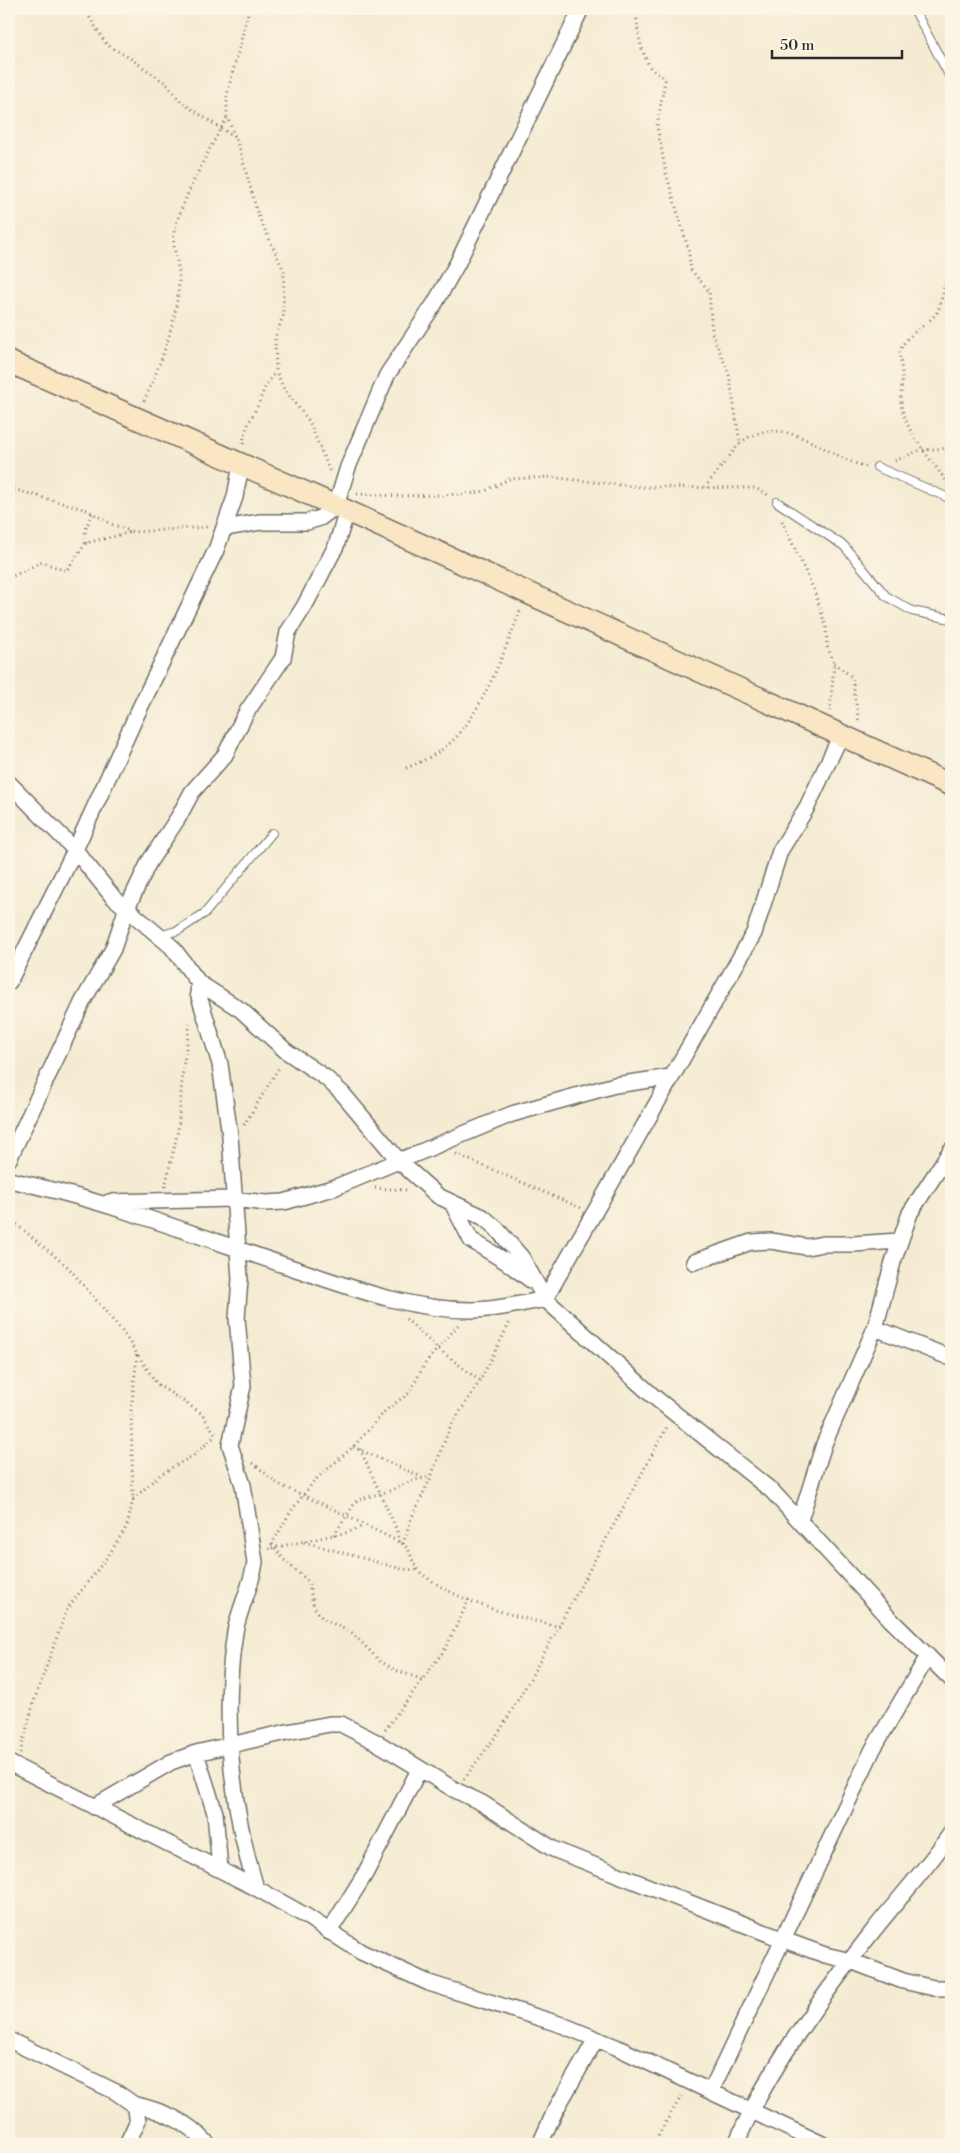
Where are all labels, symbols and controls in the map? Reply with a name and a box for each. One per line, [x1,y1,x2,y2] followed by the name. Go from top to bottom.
[772,28,902,60] scale bar
[780,36,814,55] text: 50 m

